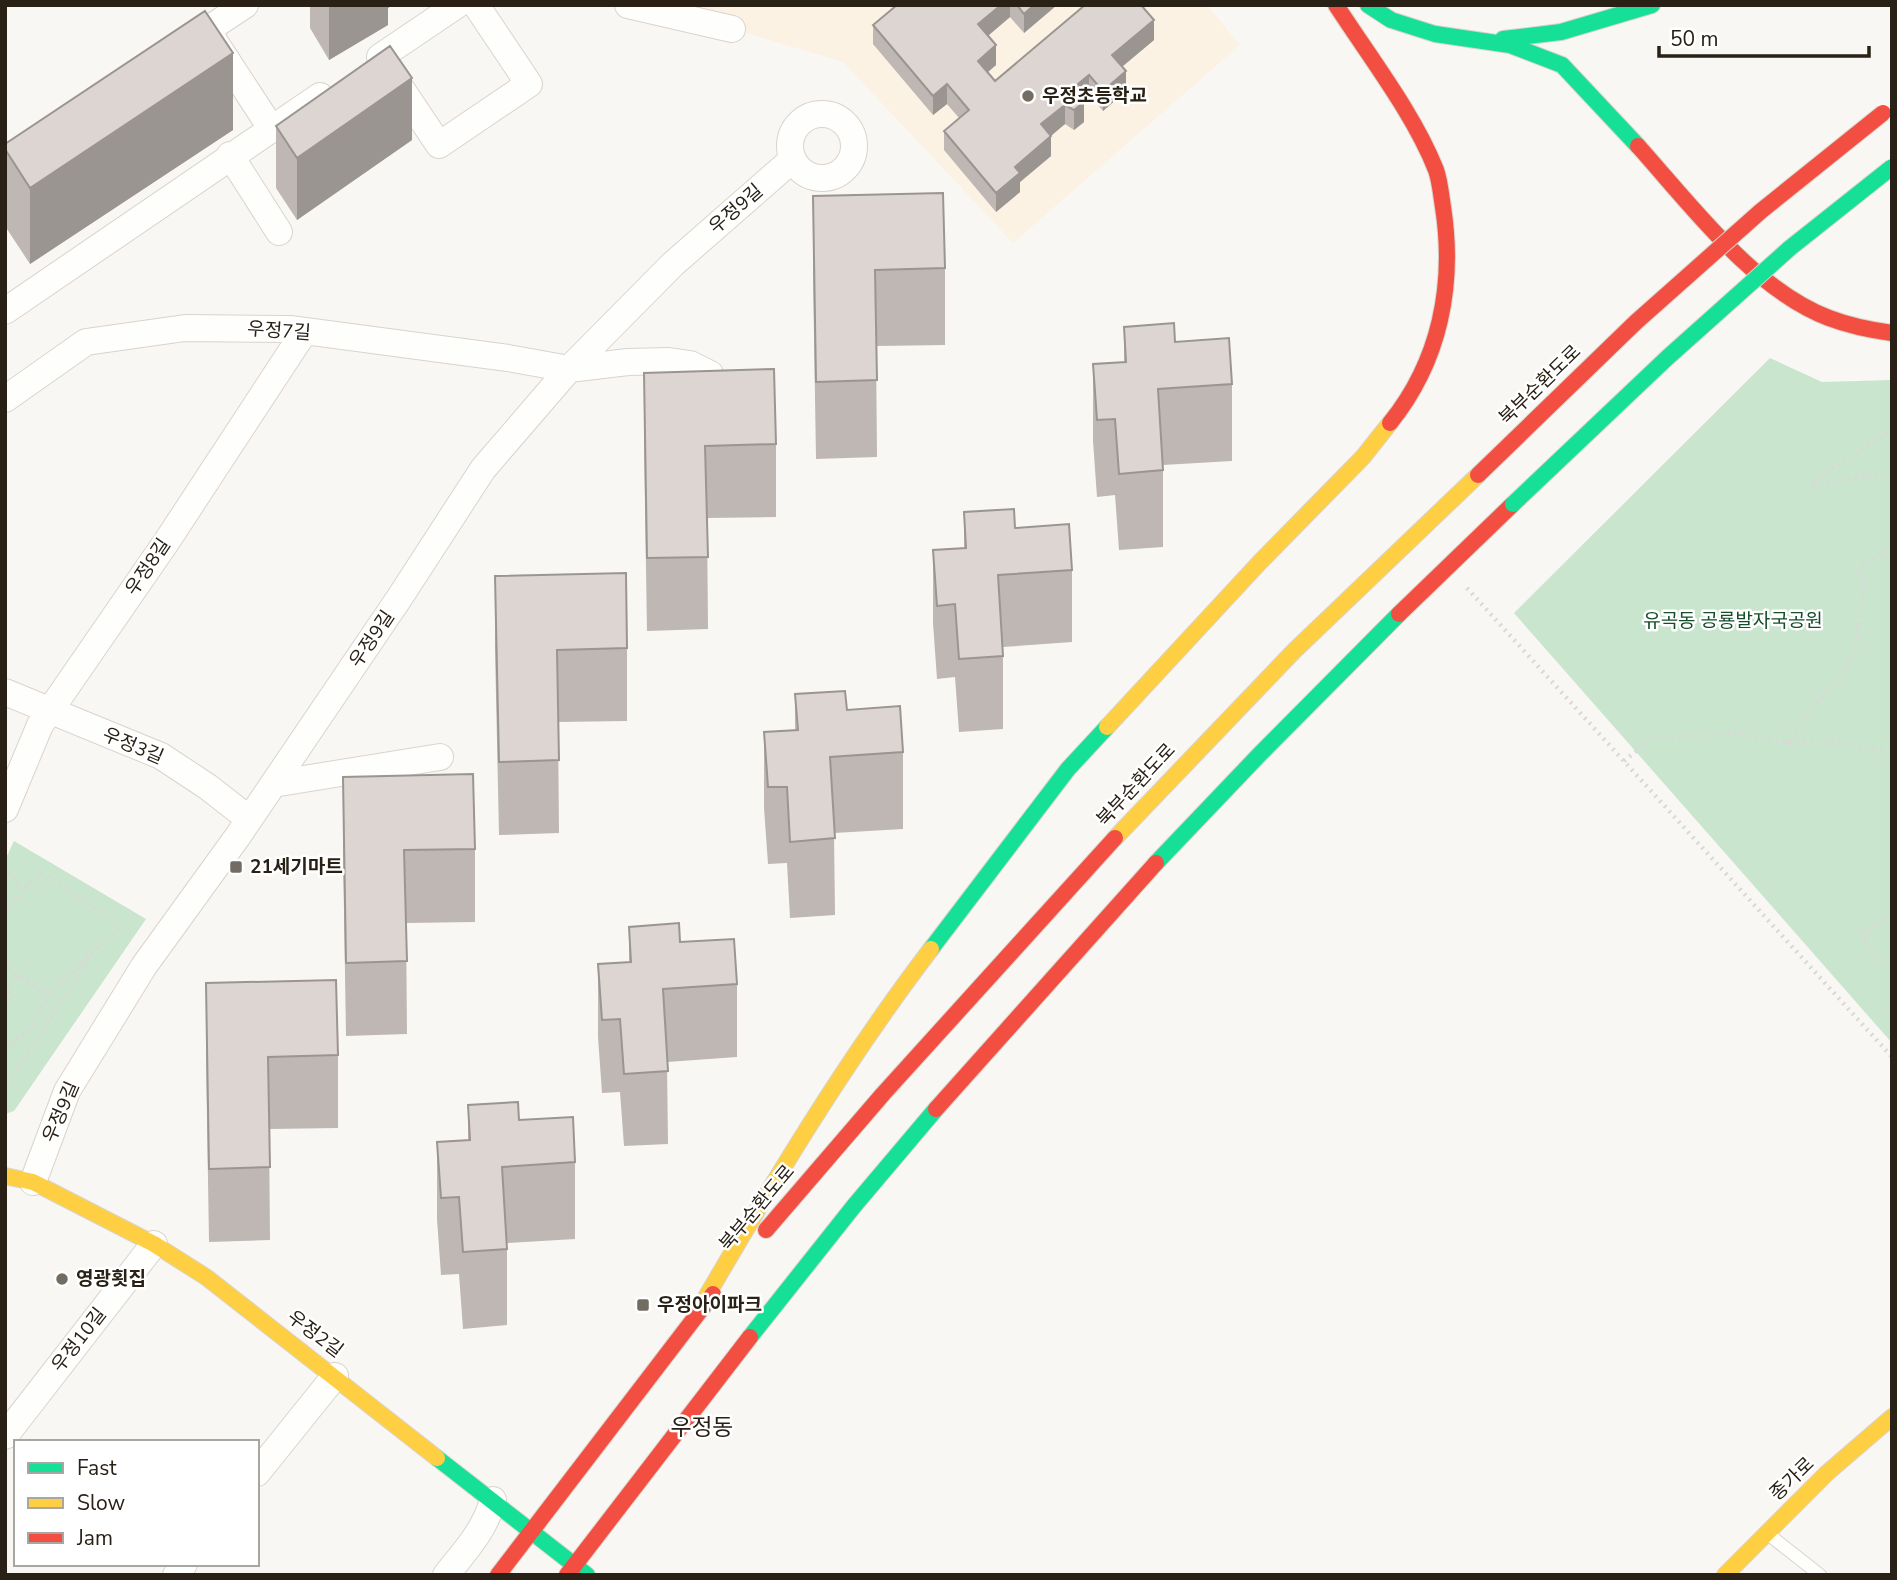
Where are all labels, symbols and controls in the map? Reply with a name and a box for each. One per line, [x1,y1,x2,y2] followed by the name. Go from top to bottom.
[1659,14,1869,58] scale bar
[1670,25,1719,53] text: 50 m
[1042,83,1147,109] place label: 우정초등학교
[1020,88,1036,104] marker: 우정초등학교
[703,178,769,240] street label: 우정9길
[246,316,312,346] street label: 우정7길
[1493,339,1587,431] street label: 북부순환도로
[119,533,177,601] street label: 우정8길
[343,605,401,673] street label: 우정9길
[1643,608,1823,634] park label: 유곡동 공룡발자국공원
[99,722,167,770] street label: 우정3길
[1091,738,1181,832] street label: 북부순환도로
[250,854,343,880] place label: 21세기마트
[228,859,244,875] marker: 21세기마트
[37,1078,85,1146] street label: 우정9길
[713,1159,801,1257] street label: 북부순환도로
[76,1266,146,1292] place label: 영광횟집
[54,1271,70,1287] marker: 영광횟집
[657,1292,762,1318] place label: 우정아이파크
[635,1297,651,1313] marker: 우정아이파크
[46,1302,112,1378] street label: 우정10길
[282,1304,348,1364] street label: 우정2길
[670,1412,734,1443] district label: 우정동
[14,1440,259,1566] legend
[1764,1451,1820,1507] street label: 종가로
[77,1454,117,1482] text: Fast
[77,1489,126,1517] text: Slow
[76,1524,113,1552] text: Jam

